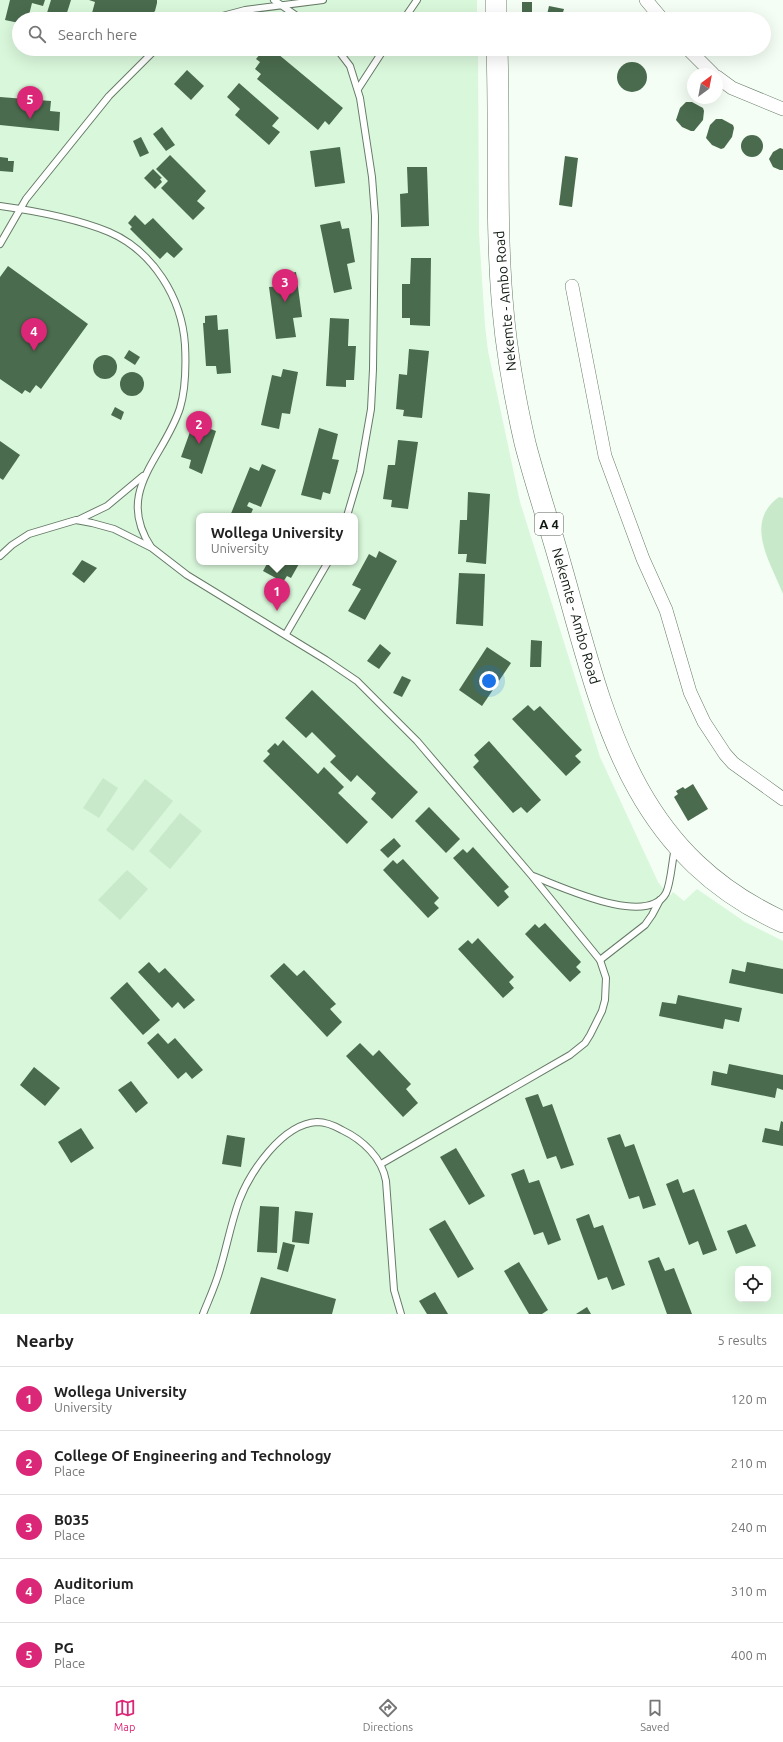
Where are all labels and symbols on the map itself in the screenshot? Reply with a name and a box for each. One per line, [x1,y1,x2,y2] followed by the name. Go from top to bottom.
[687,68,723,104] north arrow
[17,86,43,119] pin: 5
[491,230,519,372] street label: Nekemte - Ambo Road
[272,269,298,302] pin: 3
[21,318,47,351] pin: 4
[186,411,212,444] pin: 2
[535,513,563,535] road number: A 4
[549,546,603,686] street label: Nekemte - Ambo Road
[264,578,290,611] pin: 1
[479,671,499,691] your location

